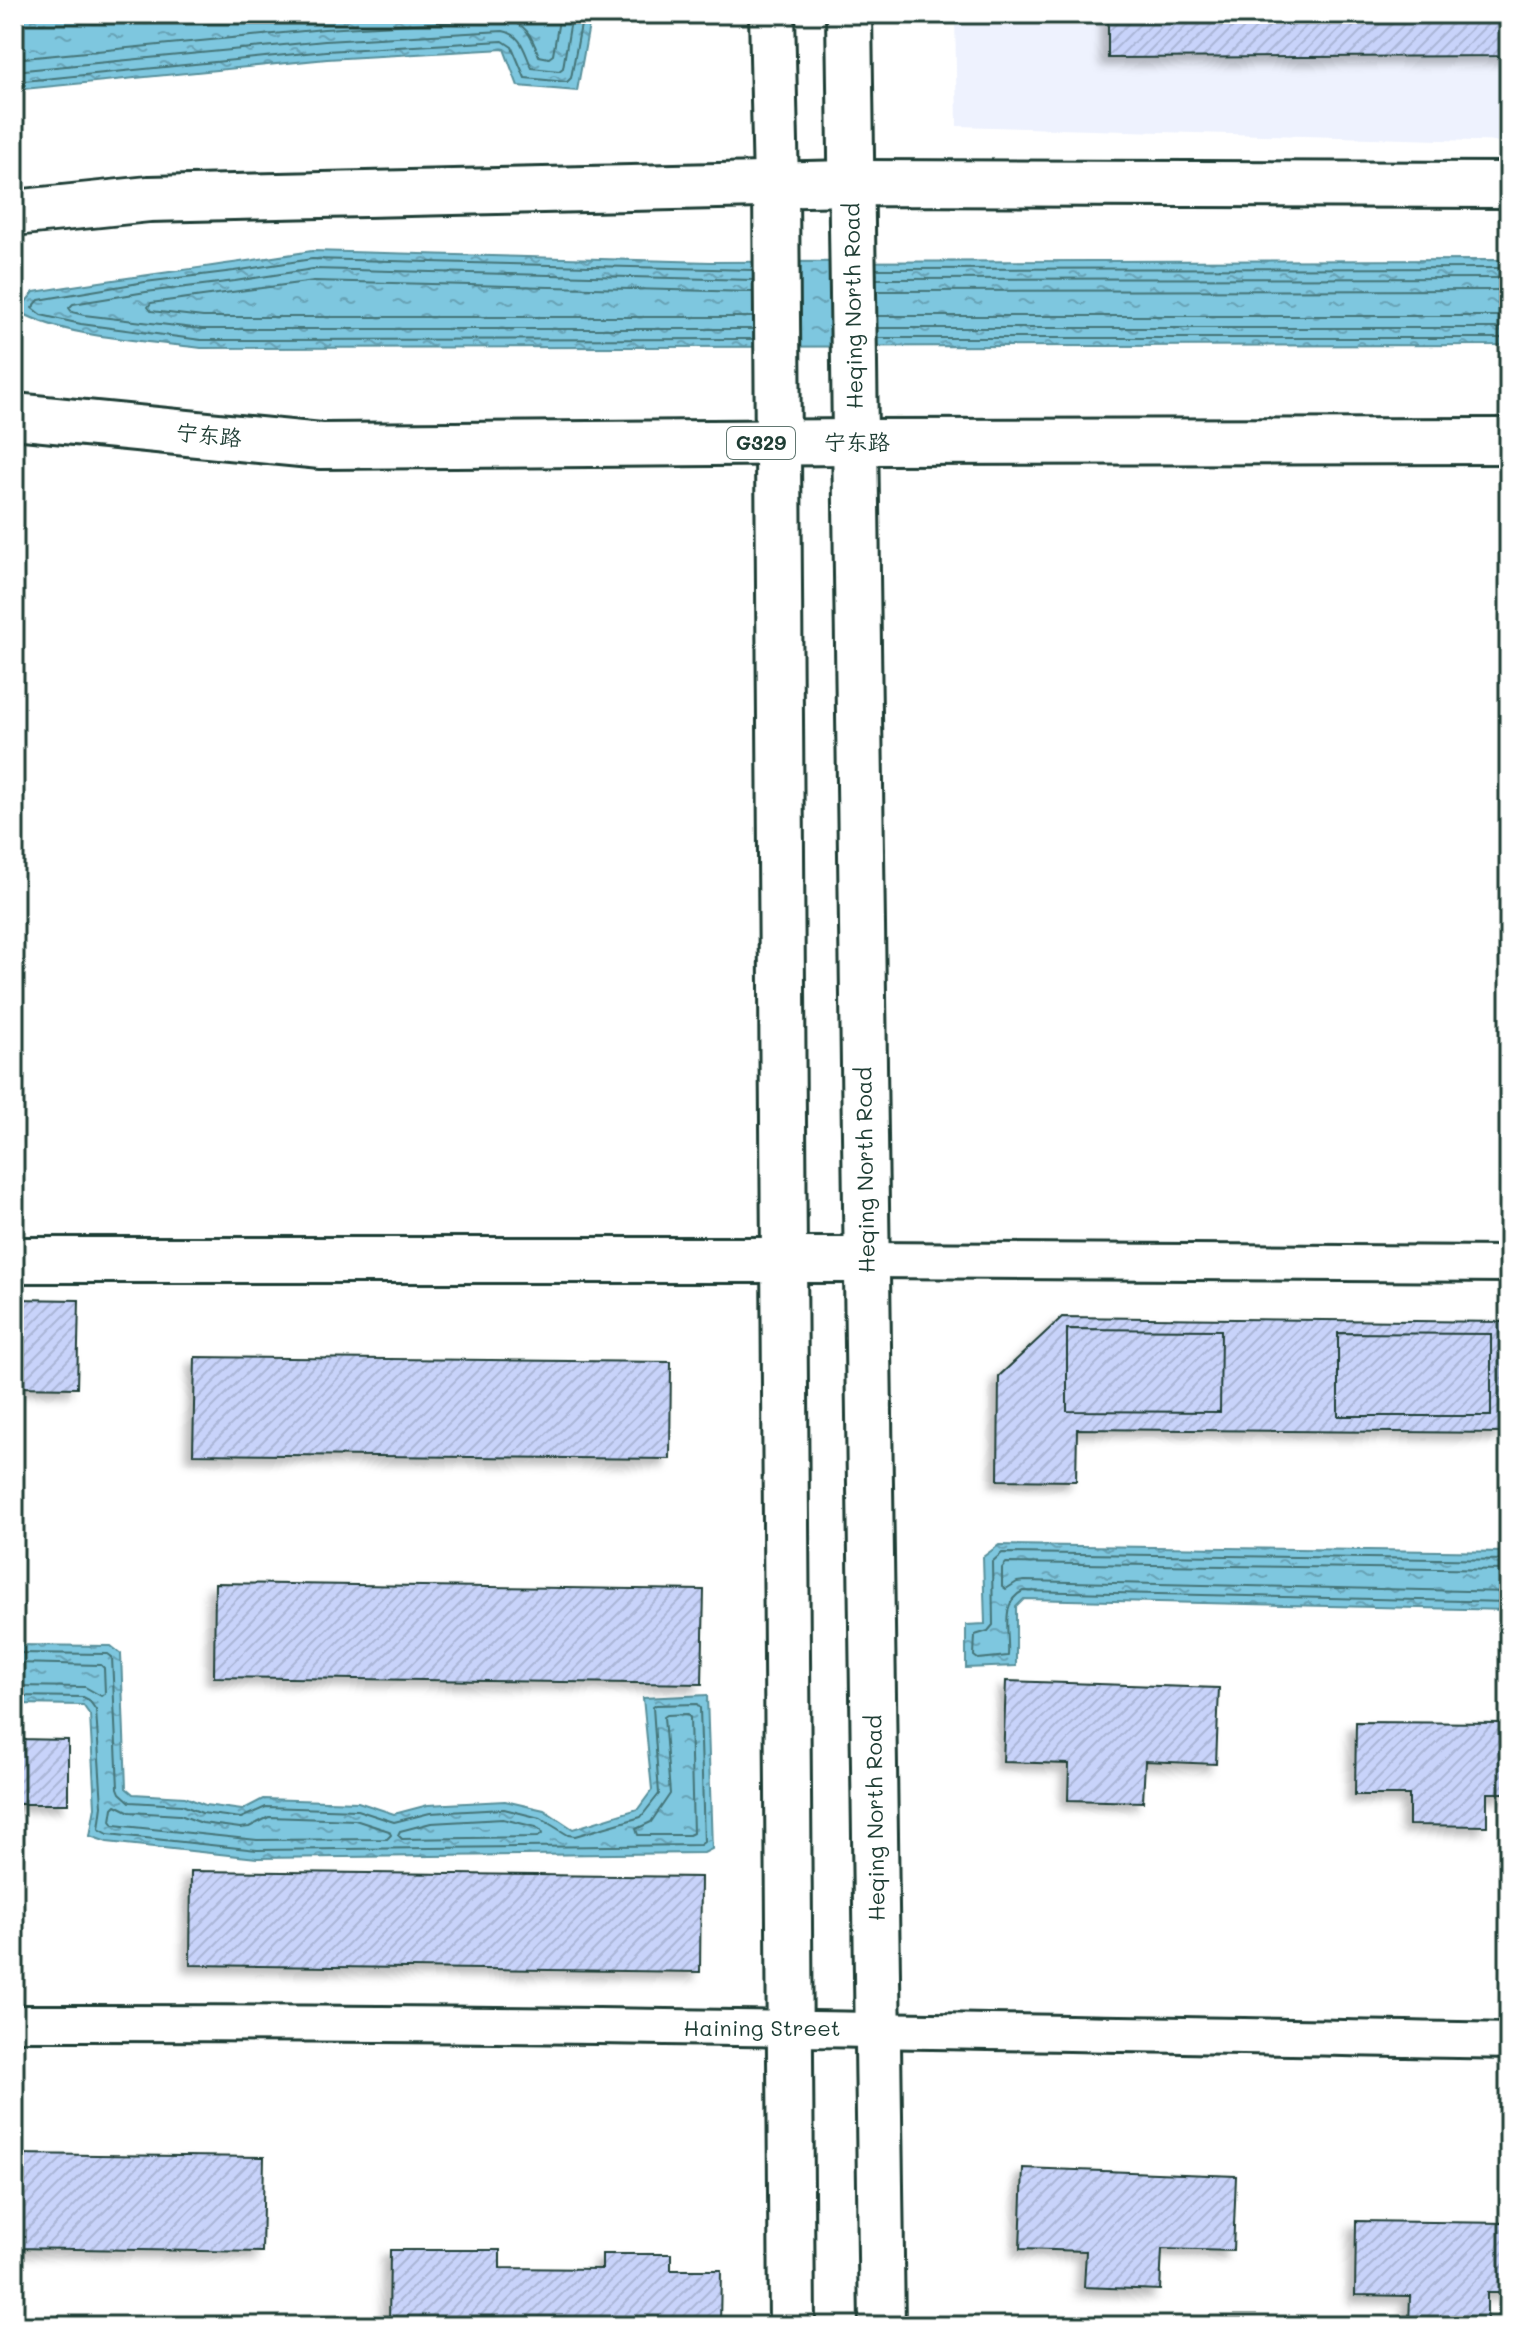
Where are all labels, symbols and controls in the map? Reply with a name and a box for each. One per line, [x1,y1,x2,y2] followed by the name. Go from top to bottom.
[836,203,869,409] street label: Heqing North Road
[175,417,243,452] street label: 宁东路
[727,427,795,459] road number: G329
[824,427,890,456] street label: 宁东路
[848,1067,881,1273] street label: Heqing North Road
[858,1715,891,1921] street label: Heqing North Road
[683,2013,841,2042] street label: Haining Street

